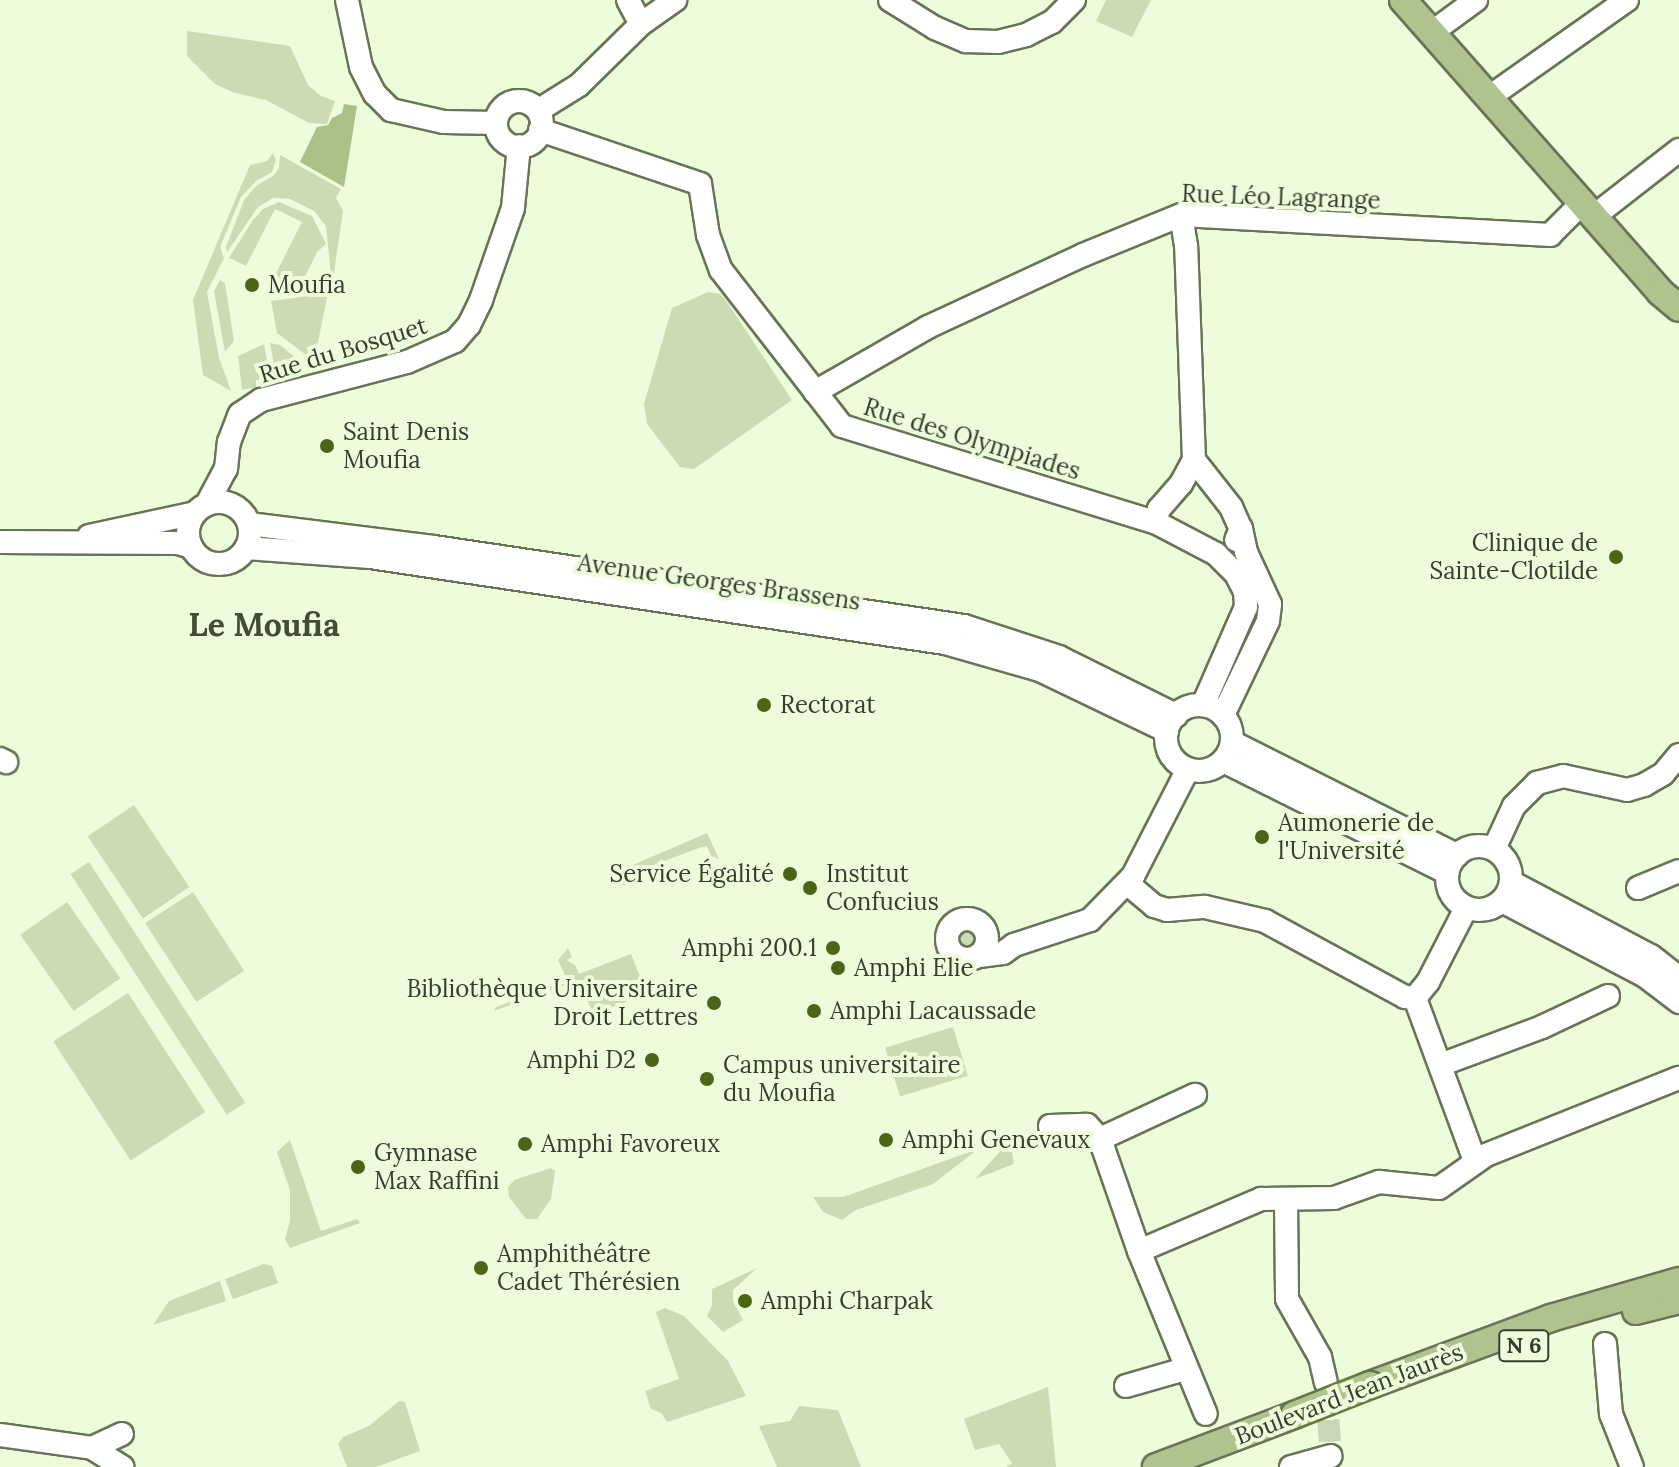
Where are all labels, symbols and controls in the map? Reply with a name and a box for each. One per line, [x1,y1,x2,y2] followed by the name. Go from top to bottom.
[1181,179,1381,215] street label: Rue Léo Lagrange
[268,271,346,299] place label: Moufia
[243,276,261,294] marker: Moufia
[256,311,430,389] street label: Rue du Bosquet
[860,392,1084,486] street label: Rue des Olympiades
[343,418,469,474] place label: Saint Denis Moufia
[318,437,336,455] marker: Saint Denis Moufia
[1430,529,1598,585] place label: Clinique de Sainte-Clotilde
[1605,546,1627,568] marker: Clinique de Sainte-Clotilde
[576,548,862,616] street label: Avenue Georges Brassens
[188,606,340,644] district label: Le Moufia
[780,691,875,719] place label: Rectorat
[755,696,773,714] marker: Rectorat
[1278,809,1434,865] place label: Aumonerie de l'Université
[1253,828,1271,846] marker: Aumonerie de l'Université
[610,860,774,888] place label: Service Égalité
[826,860,939,916] place label: Institut Confucius
[781,865,799,883] marker: Service Égalité
[801,879,819,897] marker: Institut Confucius
[682,934,817,962] place label: Amphi 200.1
[824,939,842,957] marker: Amphi 200.1
[854,954,973,982] place label: Amphi Elie
[829,959,847,977] marker: Amphi Elie
[407,975,698,1031] place label: Bibliothèque Universitaire Droit Lettres
[705,994,723,1012] marker: Bibliothèque Universitaire Droit Lettres
[830,997,1036,1025] place label: Amphi Lacaussade
[805,1002,823,1020] marker: Amphi Lacaussade
[527,1046,636,1074] place label: Amphi D2
[643,1051,661,1069] marker: Amphi D2
[723,1051,961,1107] place label: Campus universitaire du Moufia
[698,1070,716,1088] marker: Campus universitaire du Moufia
[902,1126,1090,1154] place label: Amphi Genevaux
[541,1130,720,1158] place label: Amphi Favoreux
[877,1131,895,1149] marker: Amphi Genevaux
[516,1135,534,1153] marker: Amphi Favoreux
[374,1139,500,1195] place label: Gymnase Max Raffini
[349,1158,367,1176] marker: Gymnase Max Raffini
[497,1240,680,1296] place label: Amphithéâtre Cadet Thérésien
[472,1259,490,1277] marker: Amphithéâtre Cadet Thérésien
[761,1287,933,1315] place label: Amphi Charpak
[736,1292,754,1310] marker: Amphi Charpak
[1498,1328,1550,1364] road number: N 6
[1231,1337,1467,1451] street label: Boulevard Jean Jaurès

